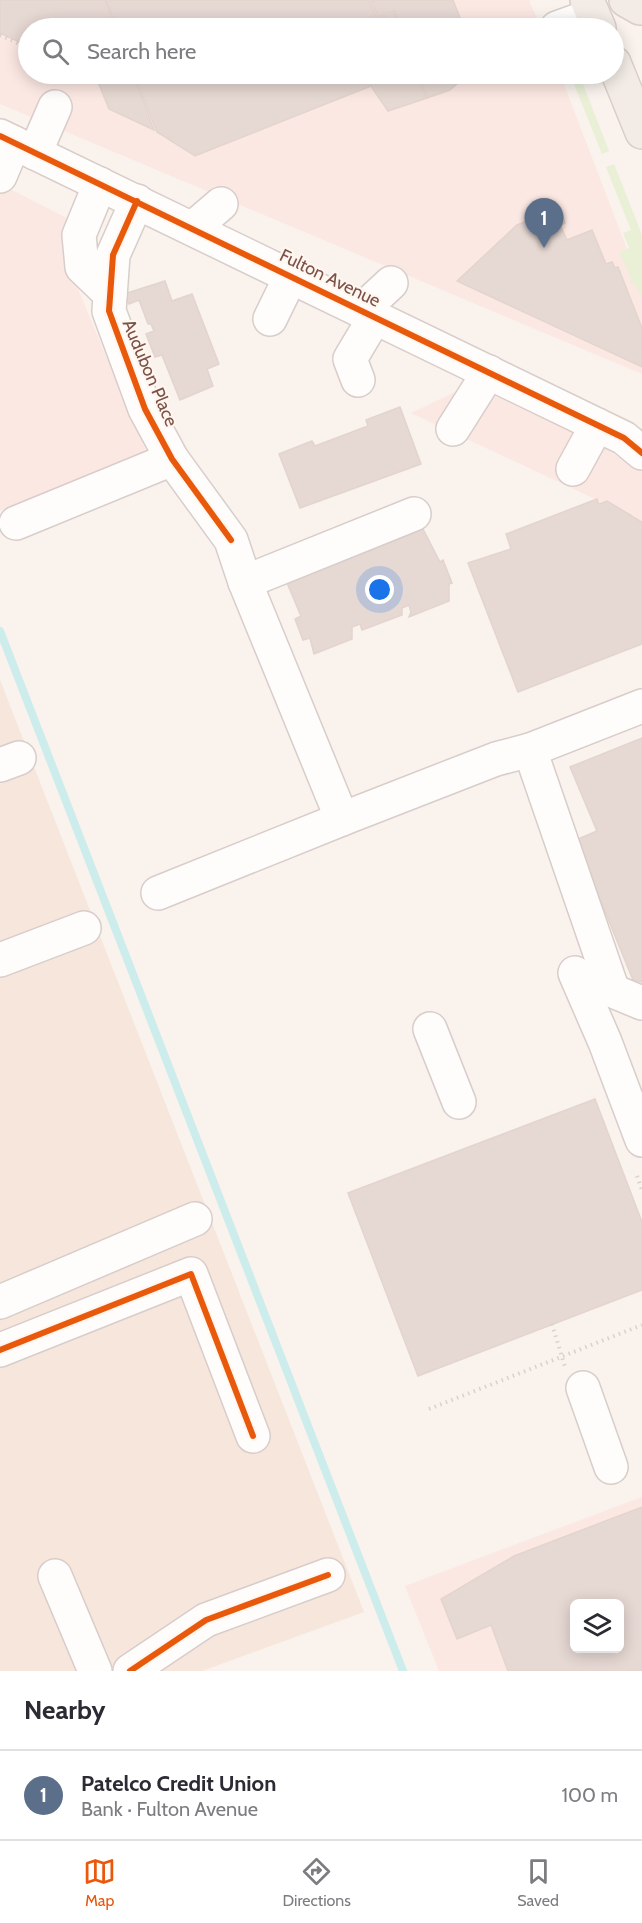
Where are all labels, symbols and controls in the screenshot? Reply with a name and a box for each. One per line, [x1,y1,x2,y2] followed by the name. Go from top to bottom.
[18,18,624,84] search box
[39,35,72,68] icon: search
[87,38,196,65] text: Search here
[524,198,564,248] pin: 1
[276,244,384,312] street label: Fulton Avenue
[118,316,182,430] street label: Audubon Place
[365,575,394,604] your location
[570,1599,624,1653] map controls
[570,1599,624,1653] button: layers
[24,1694,105,1726] text: Nearby
[81,1770,276,1797] text: Patelco Credit Union
[40,1783,47,1807] text: 1
[562,1783,618,1807] text: 100 m
[81,1797,258,1821] text: Bank · Fulton Avenue
[83,1855,116,1910] tab: Map
[283,1855,351,1910] tab: Directions
[517,1855,559,1910] tab: Saved

